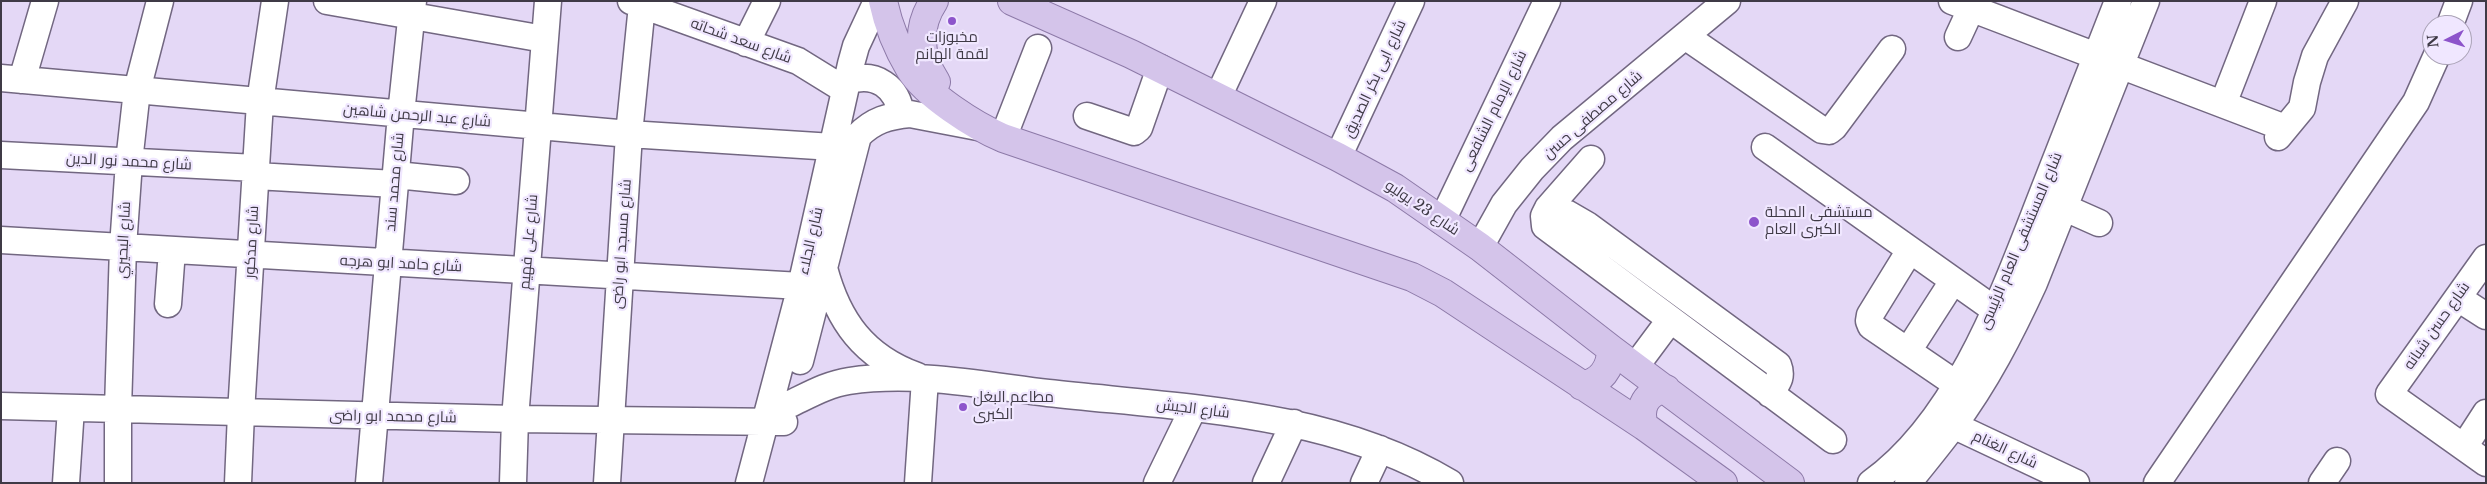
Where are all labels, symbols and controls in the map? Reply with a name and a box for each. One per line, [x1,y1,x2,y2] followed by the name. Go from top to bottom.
[688,14,794,68] street label: شارع سعد شحاته
[946,15,958,27] marker: مخبوزات لقمة الهانم
[2422,15,2472,65] north arrow
[1340,17,1410,141] street label: شارع ابى بكر الصديق
[915,29,989,64] place label: مخبوزات لقمة الهانم
[2424,34,2443,49] text: N
[1457,48,1531,174] street label: شارع الإمام الشافعى
[1540,67,1646,163] street label: شارع مصطفى حسن
[342,101,492,131] street label: شارع عبد الرحمن شاهين
[382,132,408,232] street label: شارع محمد سند
[66,150,192,174] street label: شارع محمد نور الدين
[1975,150,2067,332] street label: شارع المستشفى العام الرئيسى
[1381,176,1463,240] street label: شارع 23 يوليو
[608,178,636,310] street label: شارع مسجد ابو راضى
[516,194,542,290] street label: شارع على فهيم
[113,201,135,279] street label: شارع البحيري
[1765,204,1873,239] place label: مستشفى المحلة الكبرى العام
[241,205,263,279] street label: شارع مدكور
[794,205,828,277] street label: شارع الجلاء
[1747,215,1761,229] marker: مستشفى المحلة الكبرى العام
[339,252,463,276] street label: شارع حامد ابو هرجه
[2400,279,2474,373] street label: شارع حسن شبانه
[973,389,1054,424] place label: مطاعم البغل الكبرى
[1155,396,1231,422] street label: شارع الجيش
[957,401,969,413] marker: مطاعم البغل الكبرى
[329,407,457,427] street label: شارع محمد ابو راضى
[1970,427,2040,473] street label: شارع الغنام

